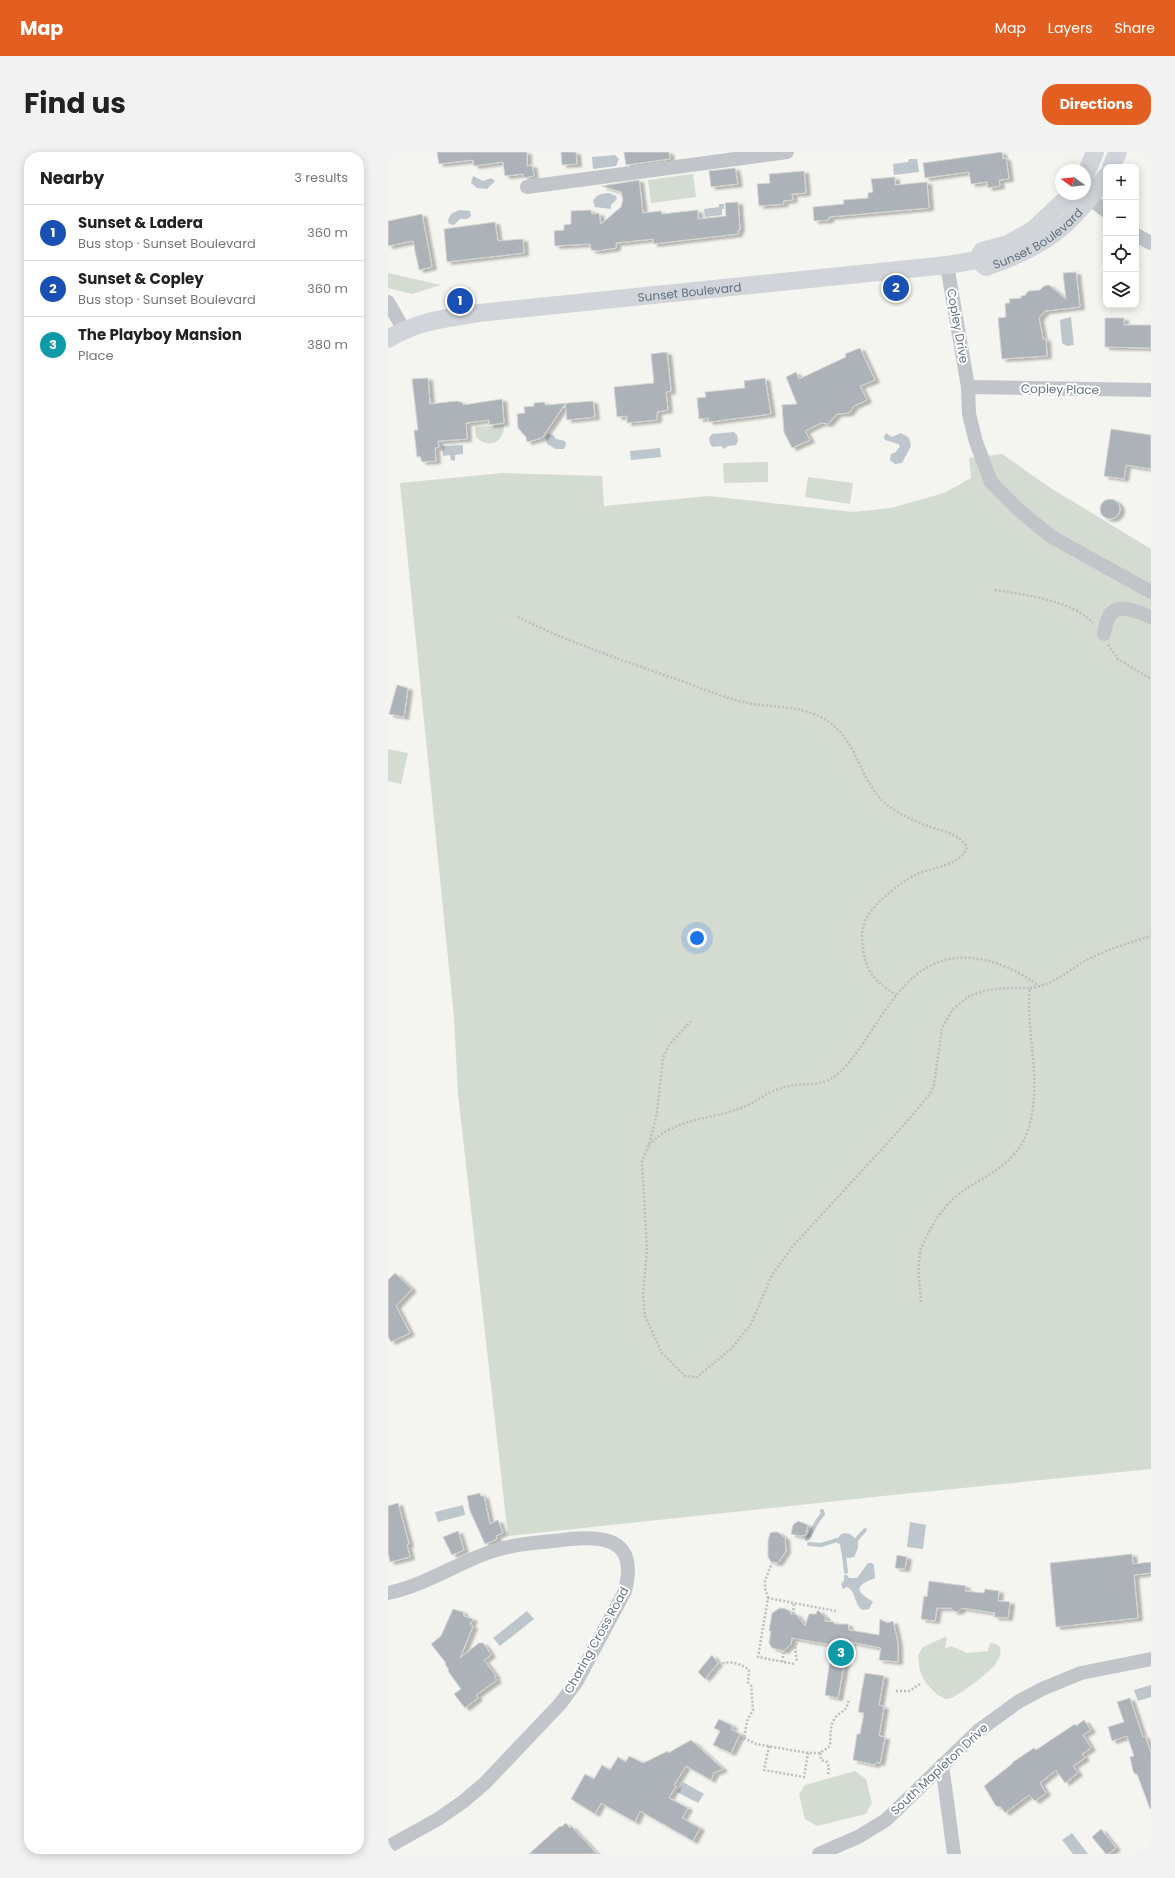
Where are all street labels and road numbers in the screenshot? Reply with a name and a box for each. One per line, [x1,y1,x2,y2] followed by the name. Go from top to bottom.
[990,204,1086,272] street label: Sunset Boulevard
[637,278,742,305] street label: Sunset Boulevard
[943,287,973,365] street label: Copley Drive
[1021,380,1099,398] street label: Copley Place
[560,1583,632,1697] street label: Charing Cross Road
[887,1719,991,1819] street label: South Mapleton Drive

